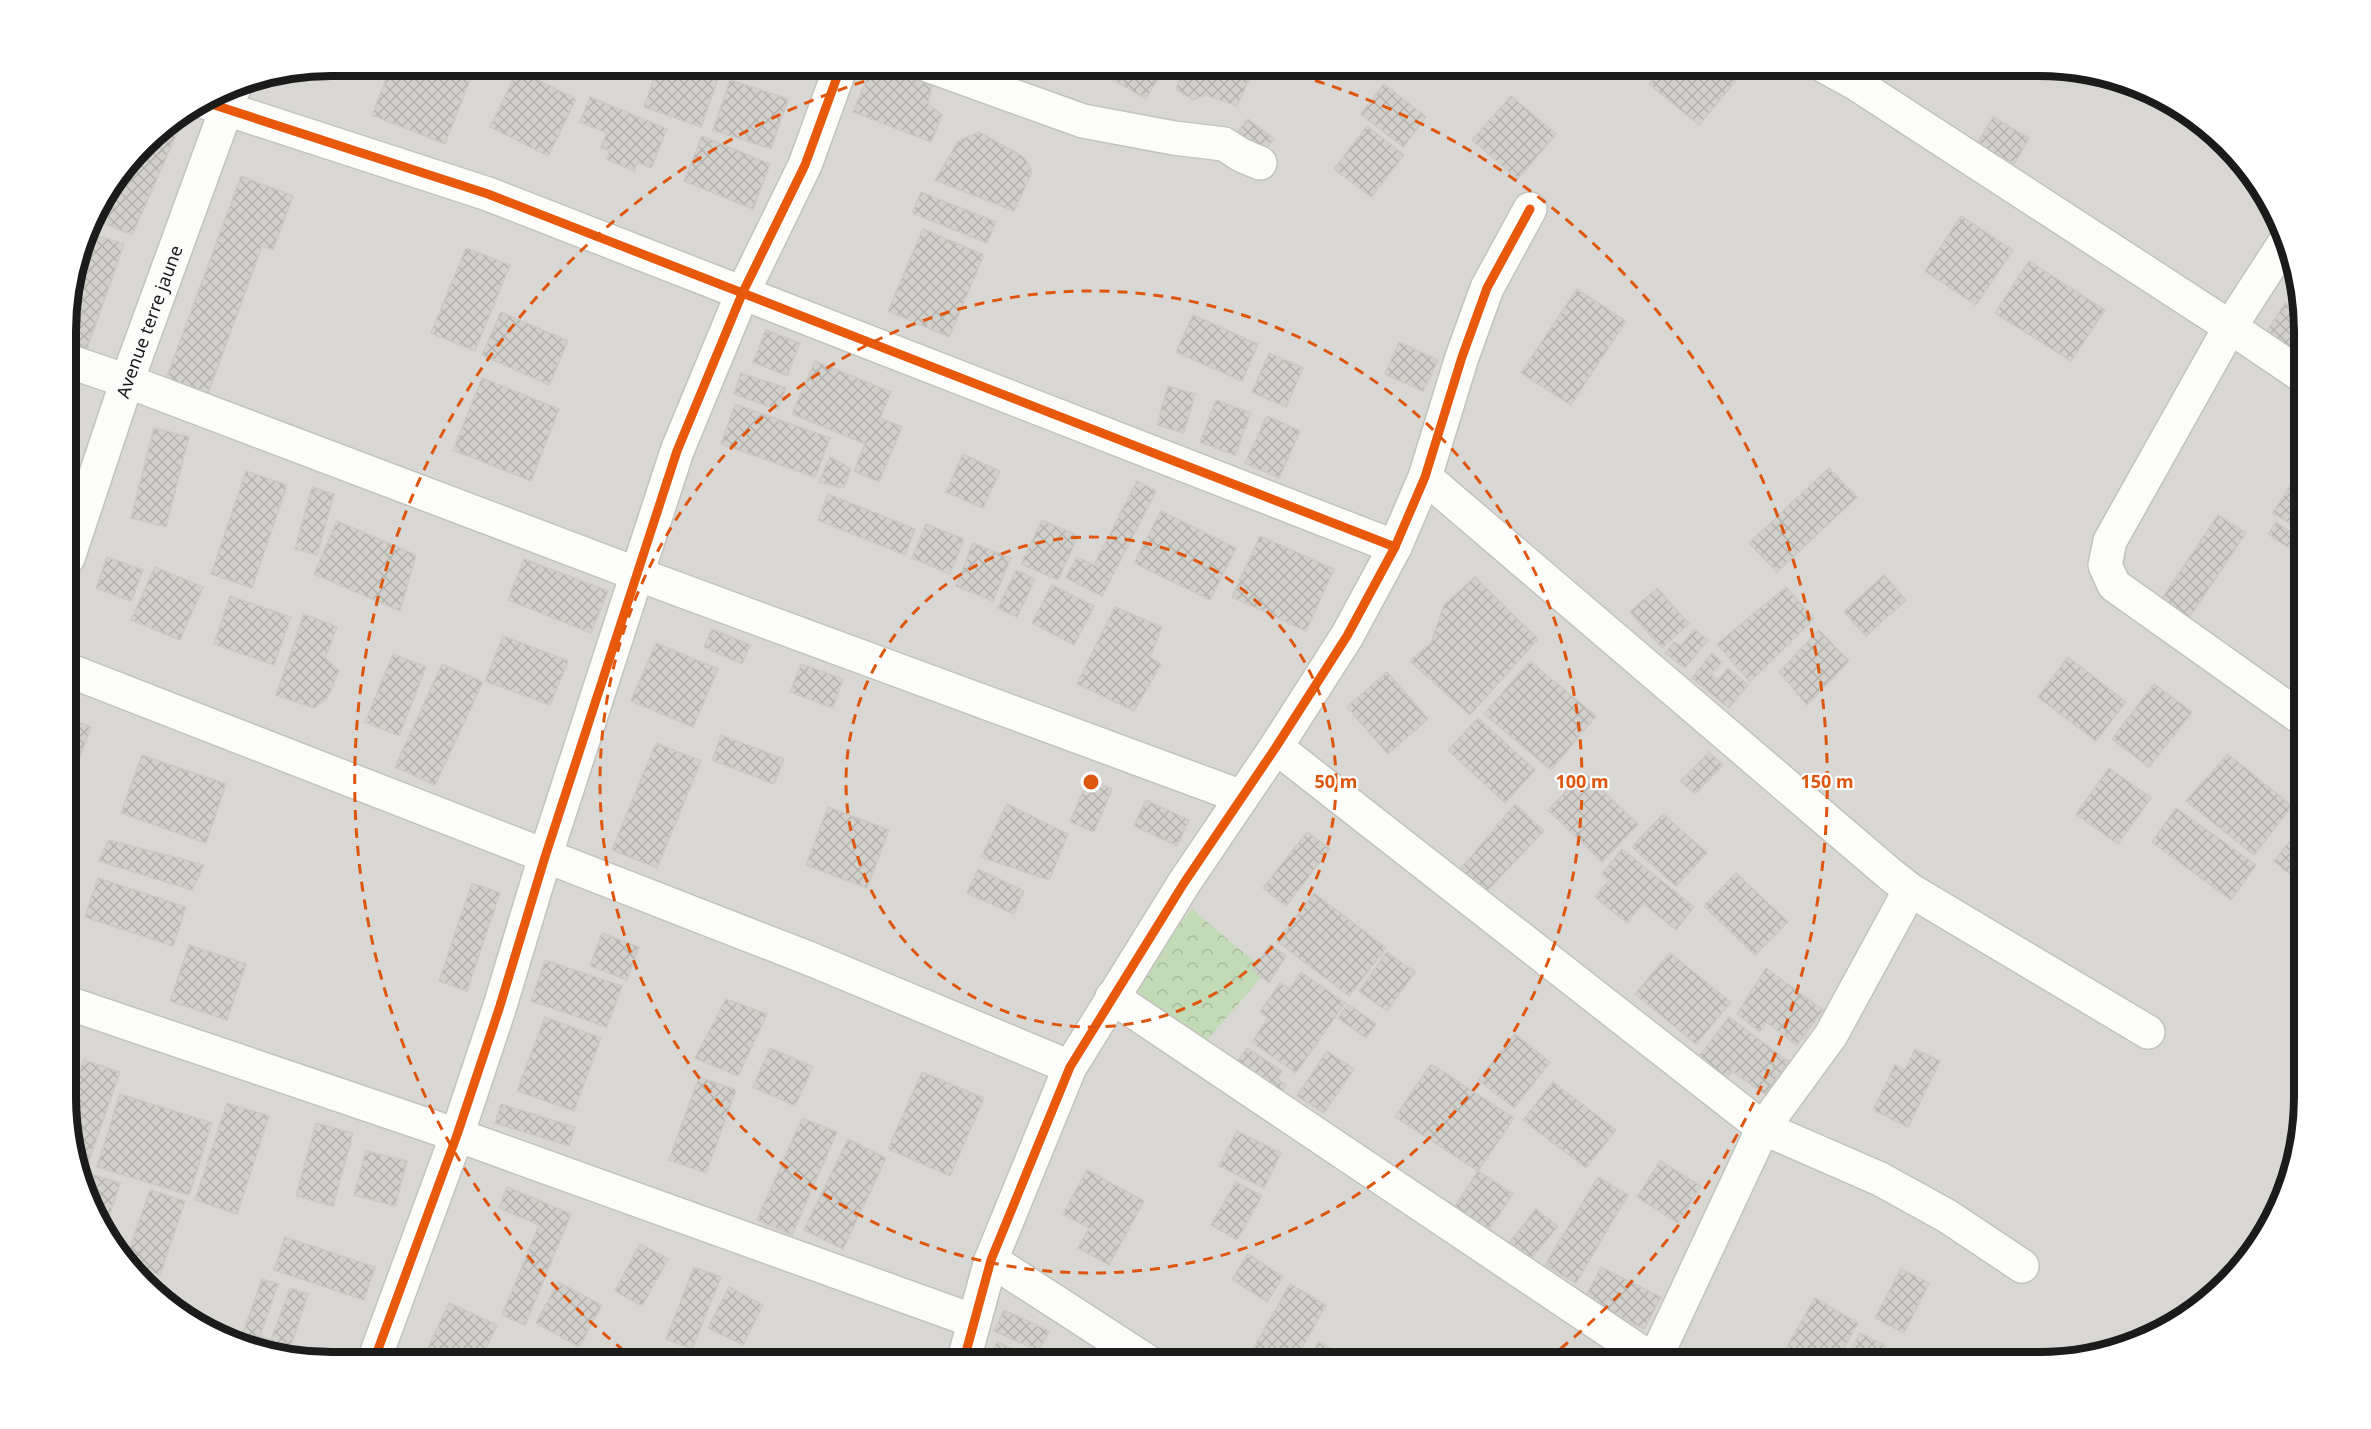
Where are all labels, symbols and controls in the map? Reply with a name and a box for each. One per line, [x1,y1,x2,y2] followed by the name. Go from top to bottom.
[110,242,188,401] street label: Avenue terre jaune
[1315,769,1357,793] text: 50 m
[1555,769,1609,793] text: 100 m
[1800,769,1854,793] text: 150 m
[1081,772,1101,792] centre of rings

